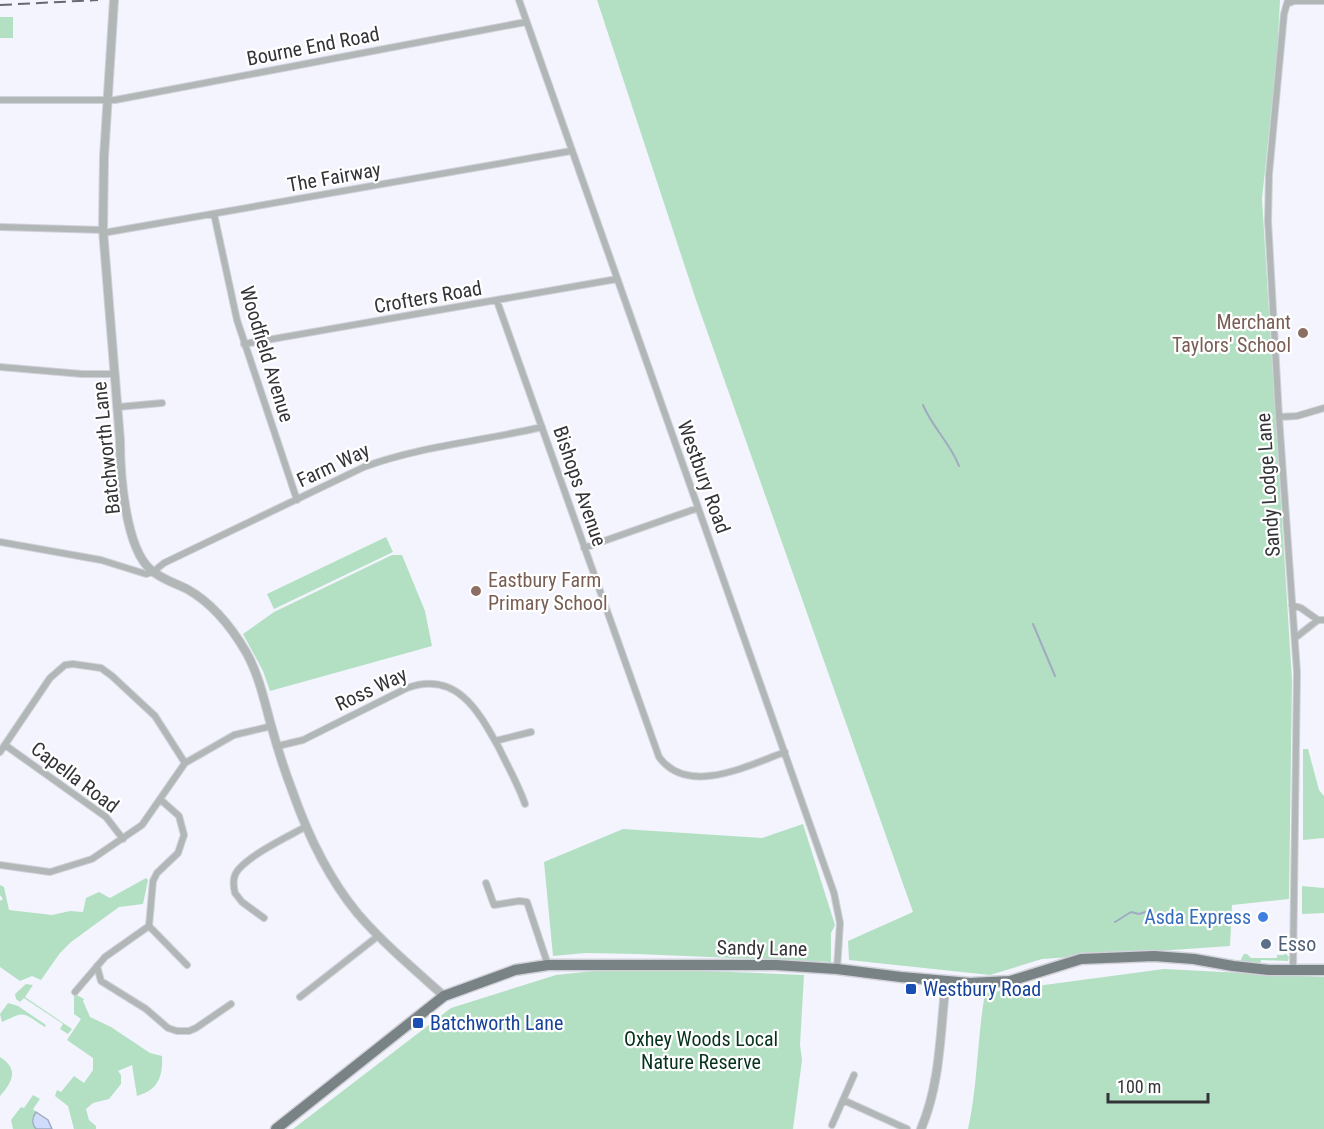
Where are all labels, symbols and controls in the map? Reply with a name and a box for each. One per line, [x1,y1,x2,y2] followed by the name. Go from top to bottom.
[245,21,381,71] street label: Bourne End Road
[285,157,383,197] street label: The Fairway
[372,276,484,318] street label: Crofters Road
[235,283,299,425] street label: Woodfield Avenue
[1172,310,1291,357] place label: Merchant Taylors' School
[1296,326,1310,340] marker: Merchant Taylors' School
[87,380,125,516] street label: Batchworth Lane
[1251,412,1285,558] street label: Sandy Lodge Lane
[673,417,735,537] street label: Westbury Road
[548,423,612,549] street label: Bishops Avenue
[293,438,373,492] street label: Farm Way
[488,568,608,615] place label: Eastbury Farm Primary School
[469,584,483,598] marker: Eastbury Farm Primary School
[331,662,411,716] street label: Ross Way
[26,736,124,818] street label: Capella Road
[1144,905,1251,929] place label: Asda Express
[1256,910,1270,924] marker: Asda Express
[1278,932,1316,956] place label: Esso
[716,935,808,961] street label: Sandy Lane
[1259,937,1273,951] marker: Esso
[923,977,1041,1001] place label: Westbury Road
[904,982,918,996] marker: Westbury Road
[430,1011,563,1035] place label: Batchworth Lane
[411,1016,425,1030] marker: Batchworth Lane
[624,1027,778,1074] park label: Oxhey Woods Local Nature Reserve
[1108,1066,1208,1104] scale bar
[1117,1076,1161,1097] text: 100 m

